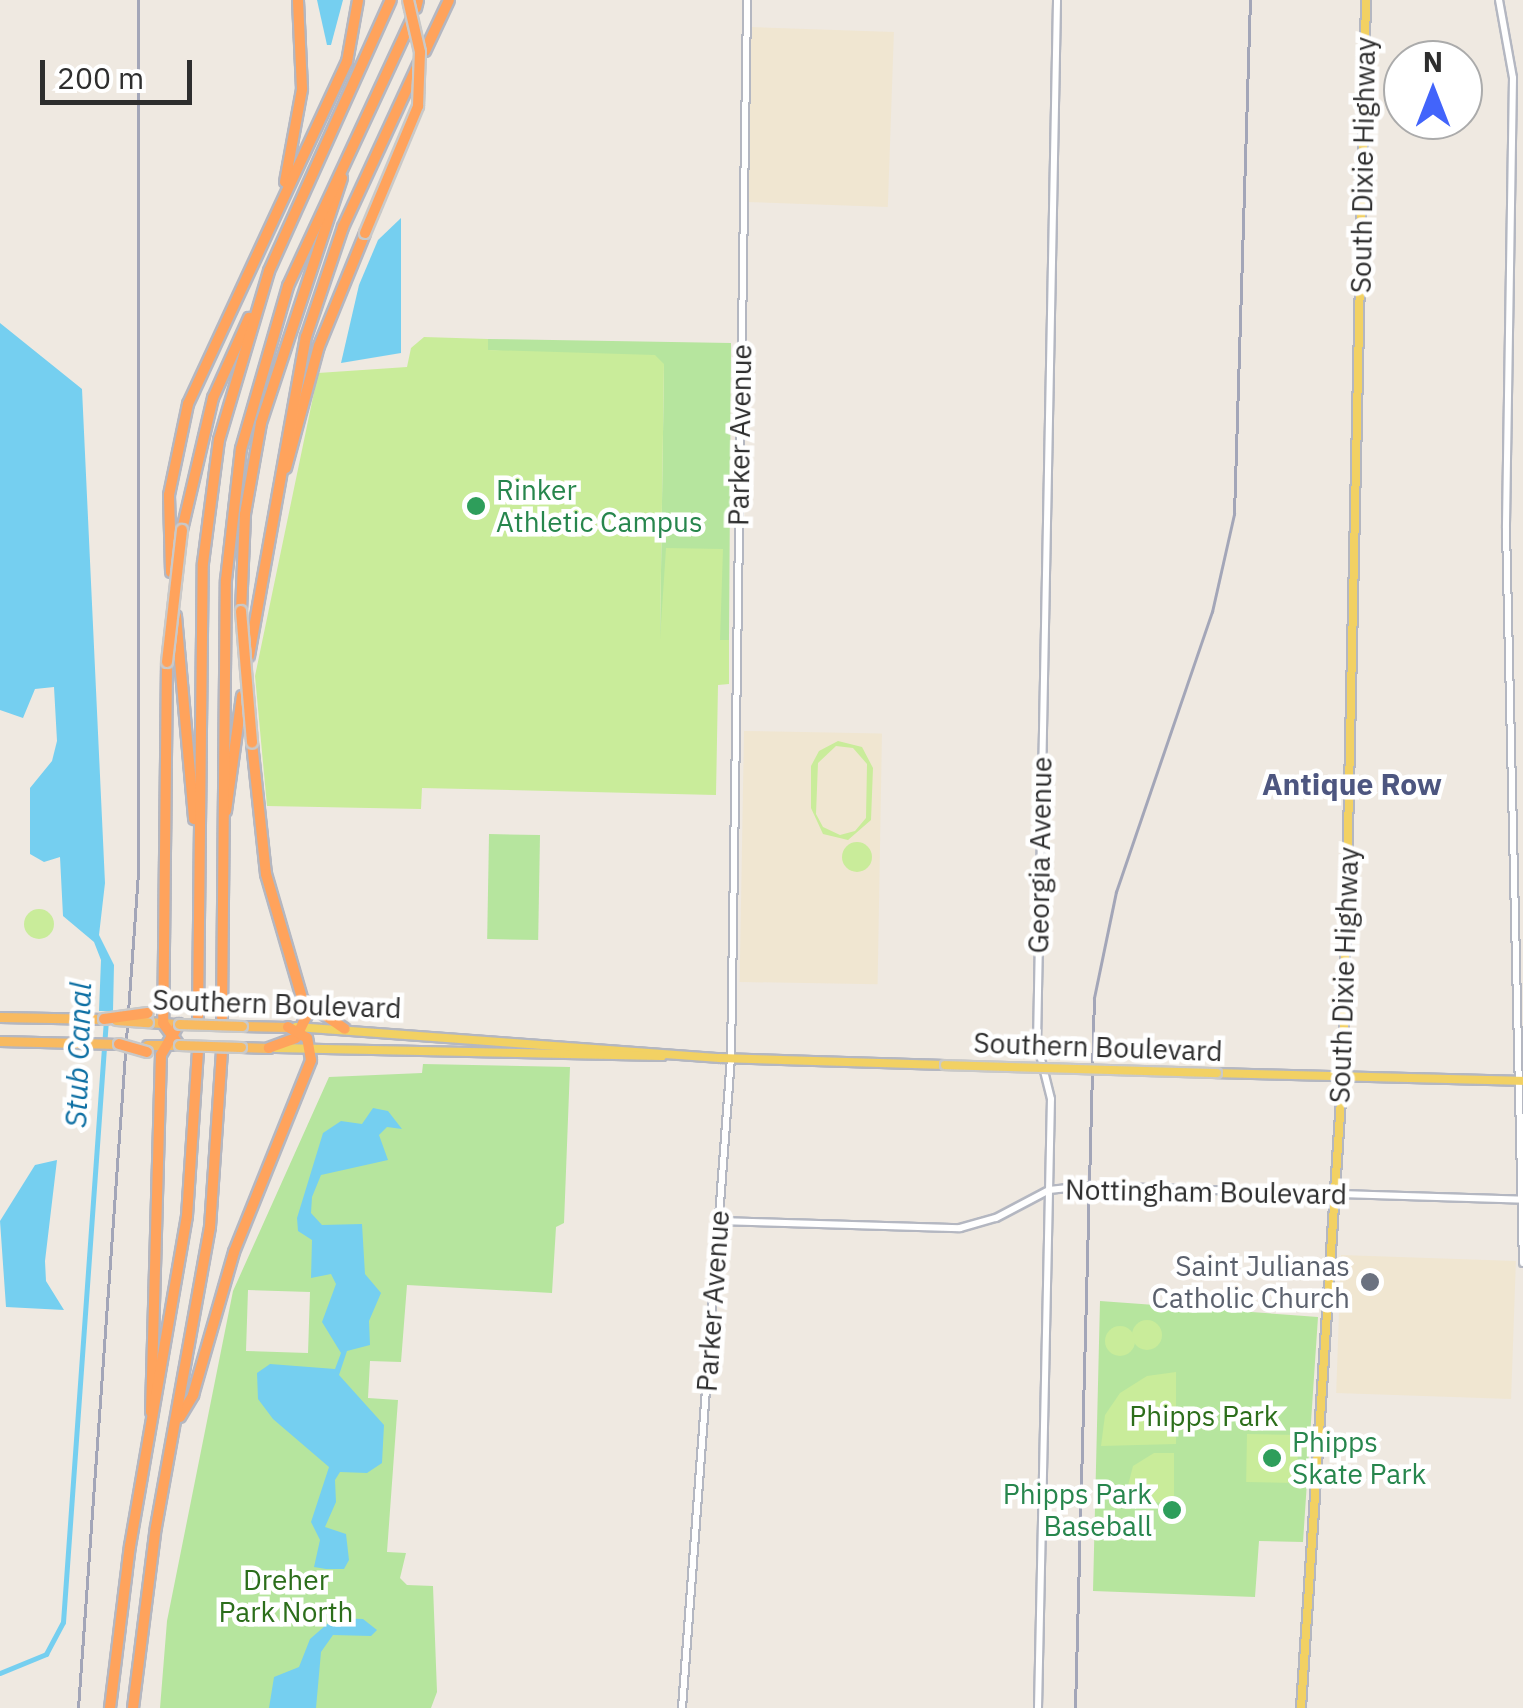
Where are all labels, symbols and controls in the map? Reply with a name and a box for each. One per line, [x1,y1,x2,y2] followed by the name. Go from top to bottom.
[1344,36,1382,294] street label: South Dixie Highway
[45,40,198,102] scale bar
[1383,40,1483,140] north arrow
[1423,43,1443,80] text: N
[57,58,144,97] text: 200 m
[722,344,758,526] street label: Parker Avenue
[496,473,703,539] place label: Rinker Athletic Campus
[465,495,487,517] marker: Rinker Athletic Campus
[1021,756,1059,954] street label: Georgia Avenue
[1262,766,1442,802] district label: Antique Row
[1323,846,1365,1104] street label: South Dixie Highway
[57,982,99,1128] water label: Stub Canal
[152,983,402,1025] street label: Southern Boulevard
[973,1026,1223,1068] street label: Southern Boulevard
[1065,1173,1347,1211] street label: Nottingham Boulevard
[690,1209,736,1393] street label: Parker Avenue
[1152,1249,1350,1315] place label: Saint Julianas Catholic Church
[1359,1271,1381,1293] marker: Saint Julianas Catholic Church
[1129,1399,1279,1433] park label: Phipps Park
[1292,1425,1426,1491] place label: Phipps Skate Park
[1261,1447,1283,1469] marker: Phipps Skate Park
[1003,1477,1152,1543] place label: Phipps Park Baseball
[1161,1499,1183,1521] marker: Phipps Park Baseball
[219,1563,353,1629] park label: Dreher Park North

